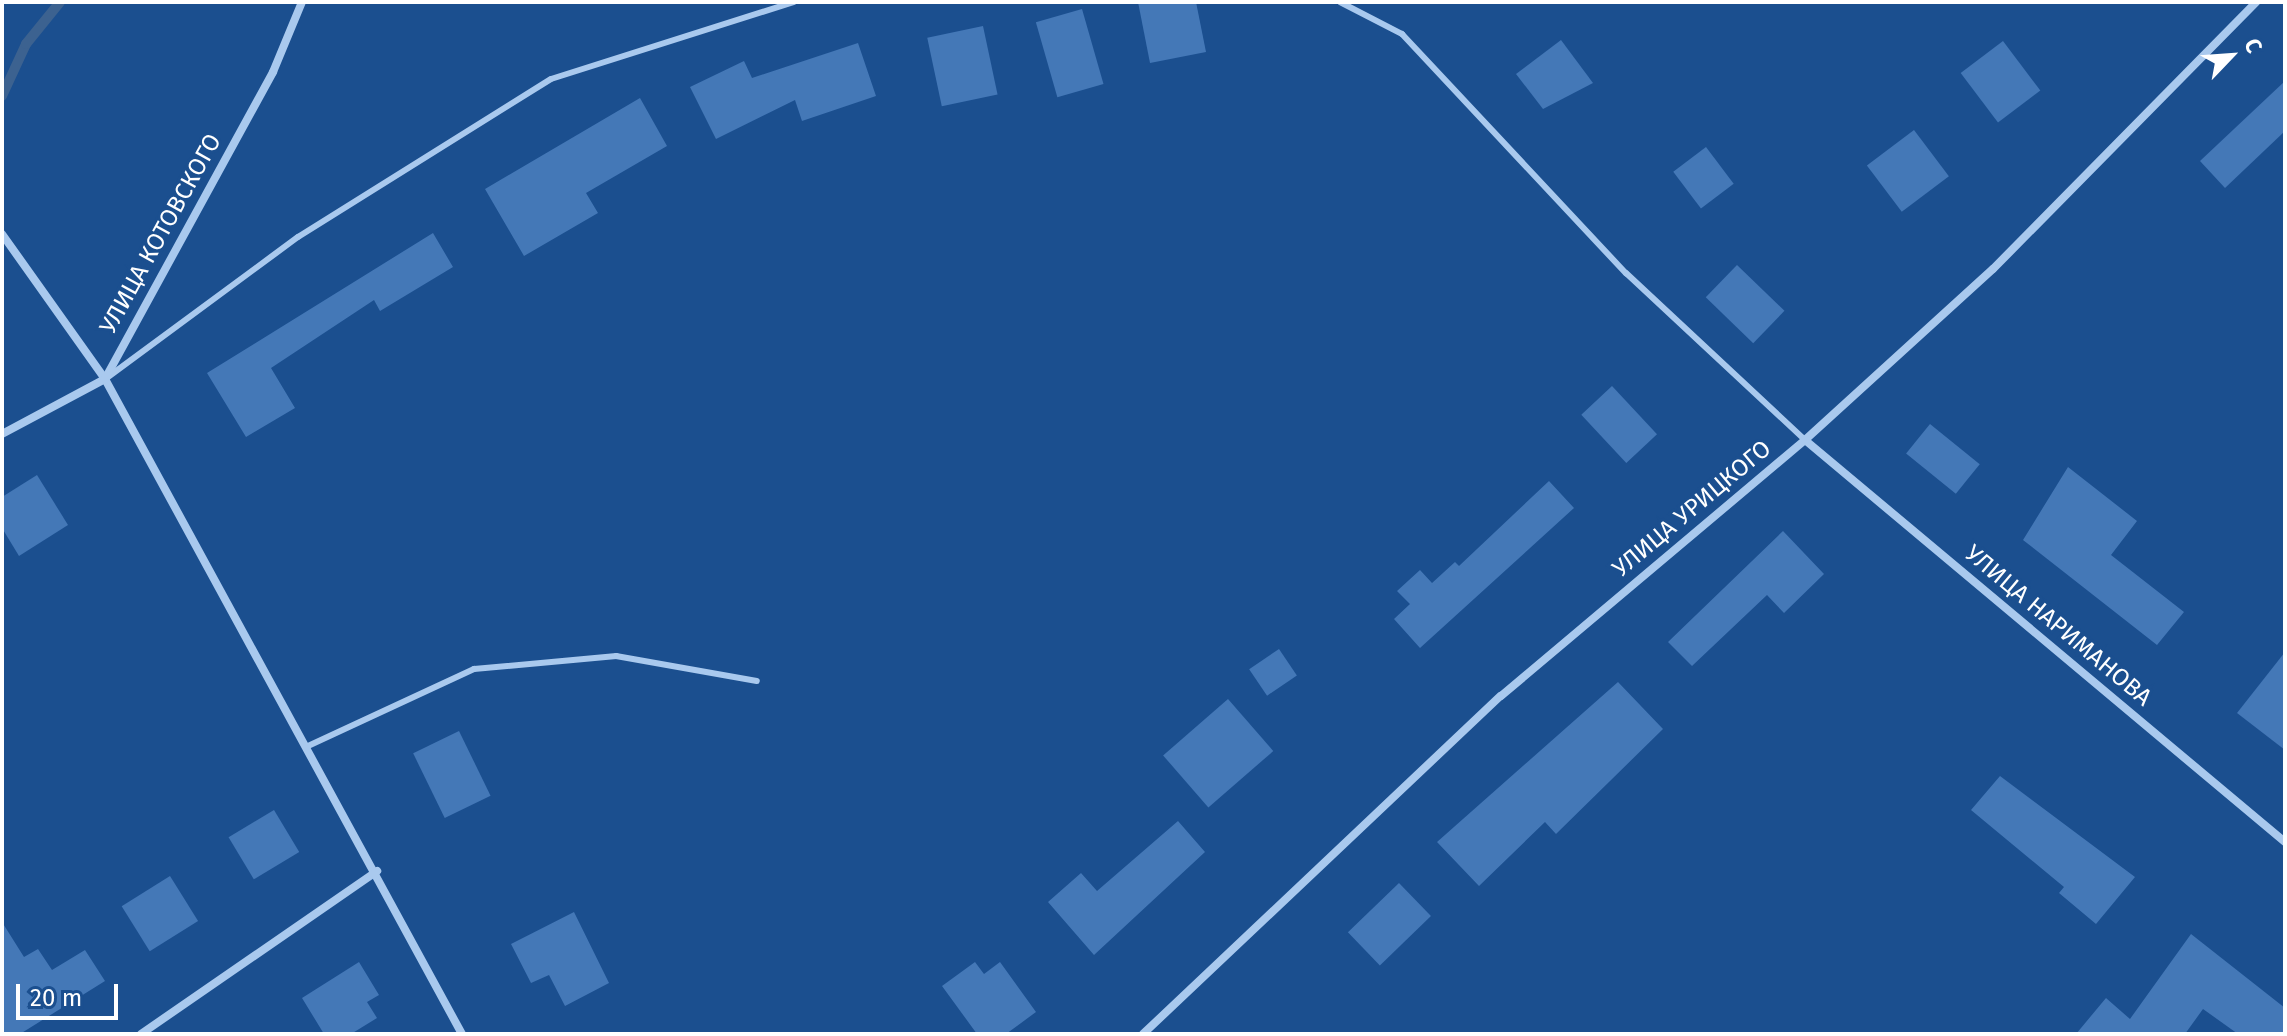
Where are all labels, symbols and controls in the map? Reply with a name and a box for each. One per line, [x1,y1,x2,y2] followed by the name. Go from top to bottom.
[2191,16,2271,96] north arrow
[2238,34,2268,57] text: С
[94,129,228,339] street label: УЛИЦА КОТОВСКОГО
[1607,434,1777,584] street label: УЛИЦА УРИЦКОГО
[1959,540,2157,712] street label: УЛИЦА НАРИМАНОВА
[20,968,122,1018] scale bar
[30,984,82,1012] text: 20 m

